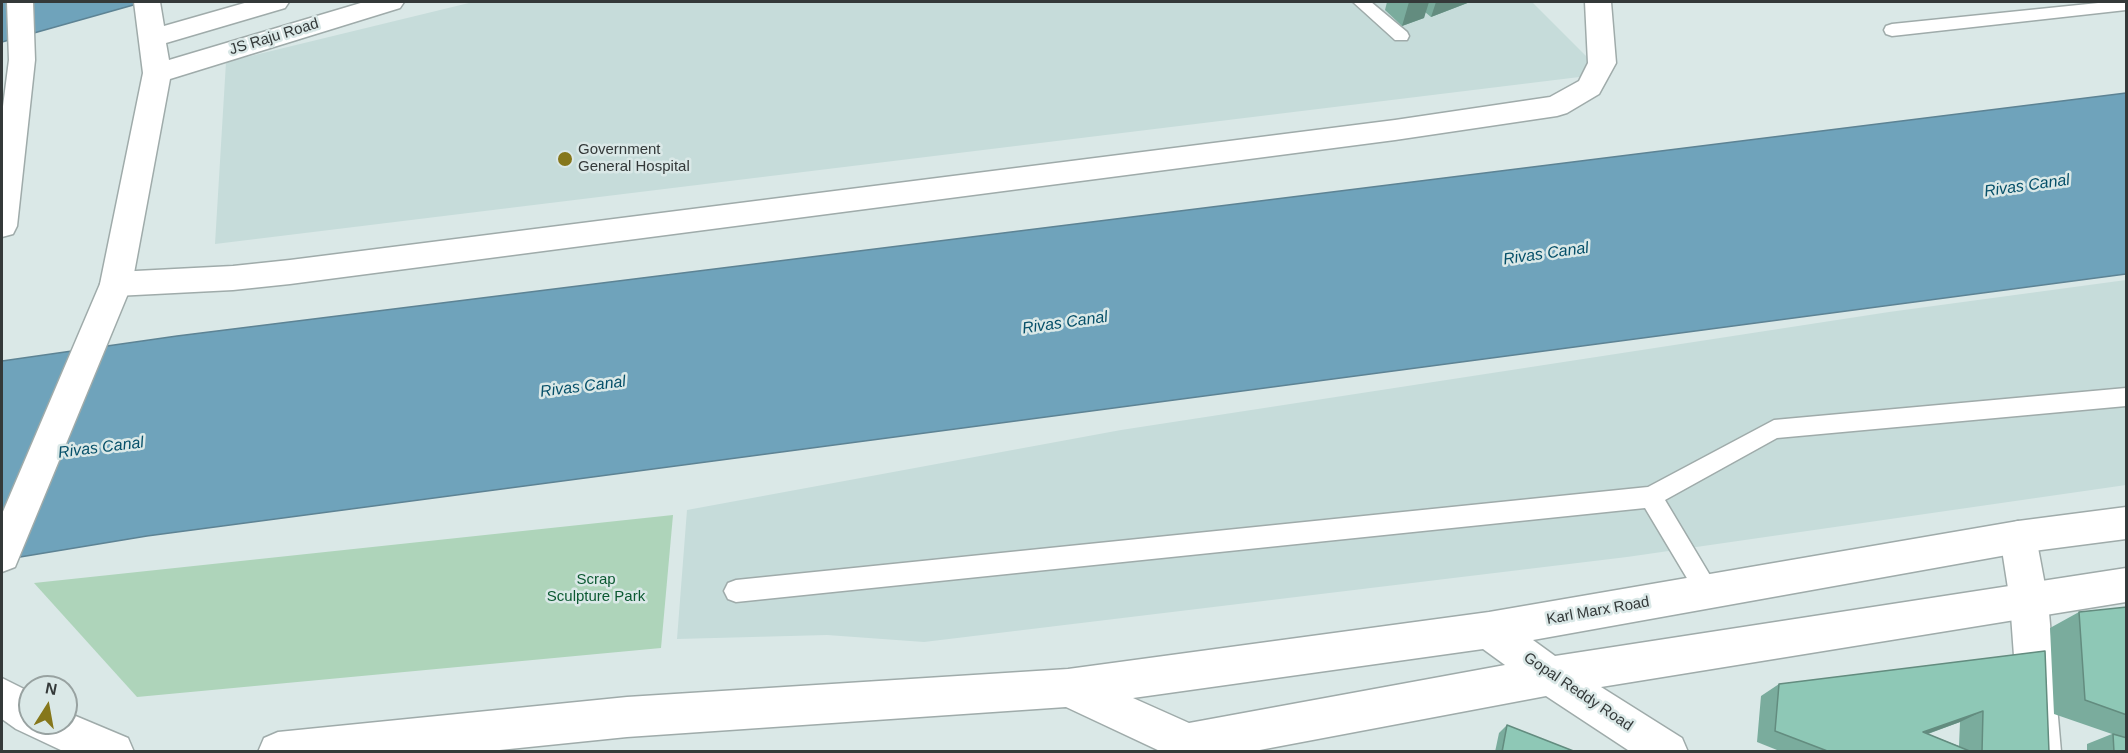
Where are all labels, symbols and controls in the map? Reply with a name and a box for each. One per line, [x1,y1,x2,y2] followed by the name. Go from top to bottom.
[227,15,321,59] street label: JS Raju Road
[578,141,690,176] place label: Government General Hospital
[556,150,574,168] marker: Government General Hospital
[1983,170,2071,202] water label: Rivas Canal
[1502,238,1590,270] water label: Rivas Canal
[1021,307,1109,339] water label: Rivas Canal
[539,372,627,402] water label: Rivas Canal
[57,433,145,463] water label: Rivas Canal
[547,571,645,606] park label: Scrap Sculpture Park
[1545,593,1651,629] street label: Karl Marx Road
[1520,649,1636,735] street label: Gopal Reddy Road
[18,675,78,735] north arrow
[44,679,58,698] text: N

